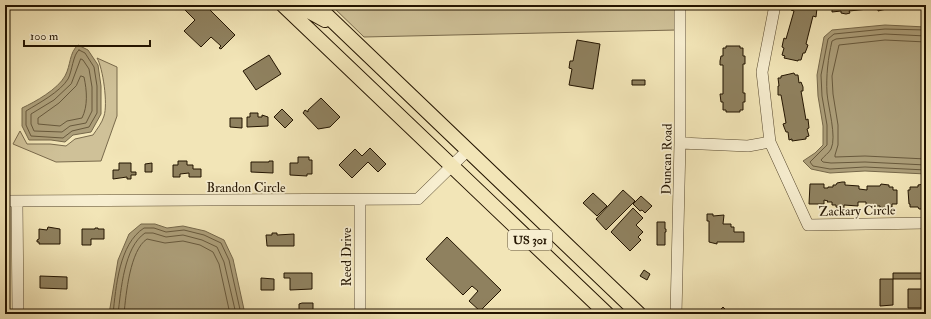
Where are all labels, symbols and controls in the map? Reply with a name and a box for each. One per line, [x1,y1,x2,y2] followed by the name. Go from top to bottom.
[24,22,150,48] scale bar
[30,29,59,44] text: 100 m
[658,123,676,195] street label: Duncan Road
[206,180,286,196] street label: Brandon Circle
[819,202,896,221] street label: Zackary Circle
[339,227,355,286] street label: Reed Drive
[508,230,552,250] road number: US 301

